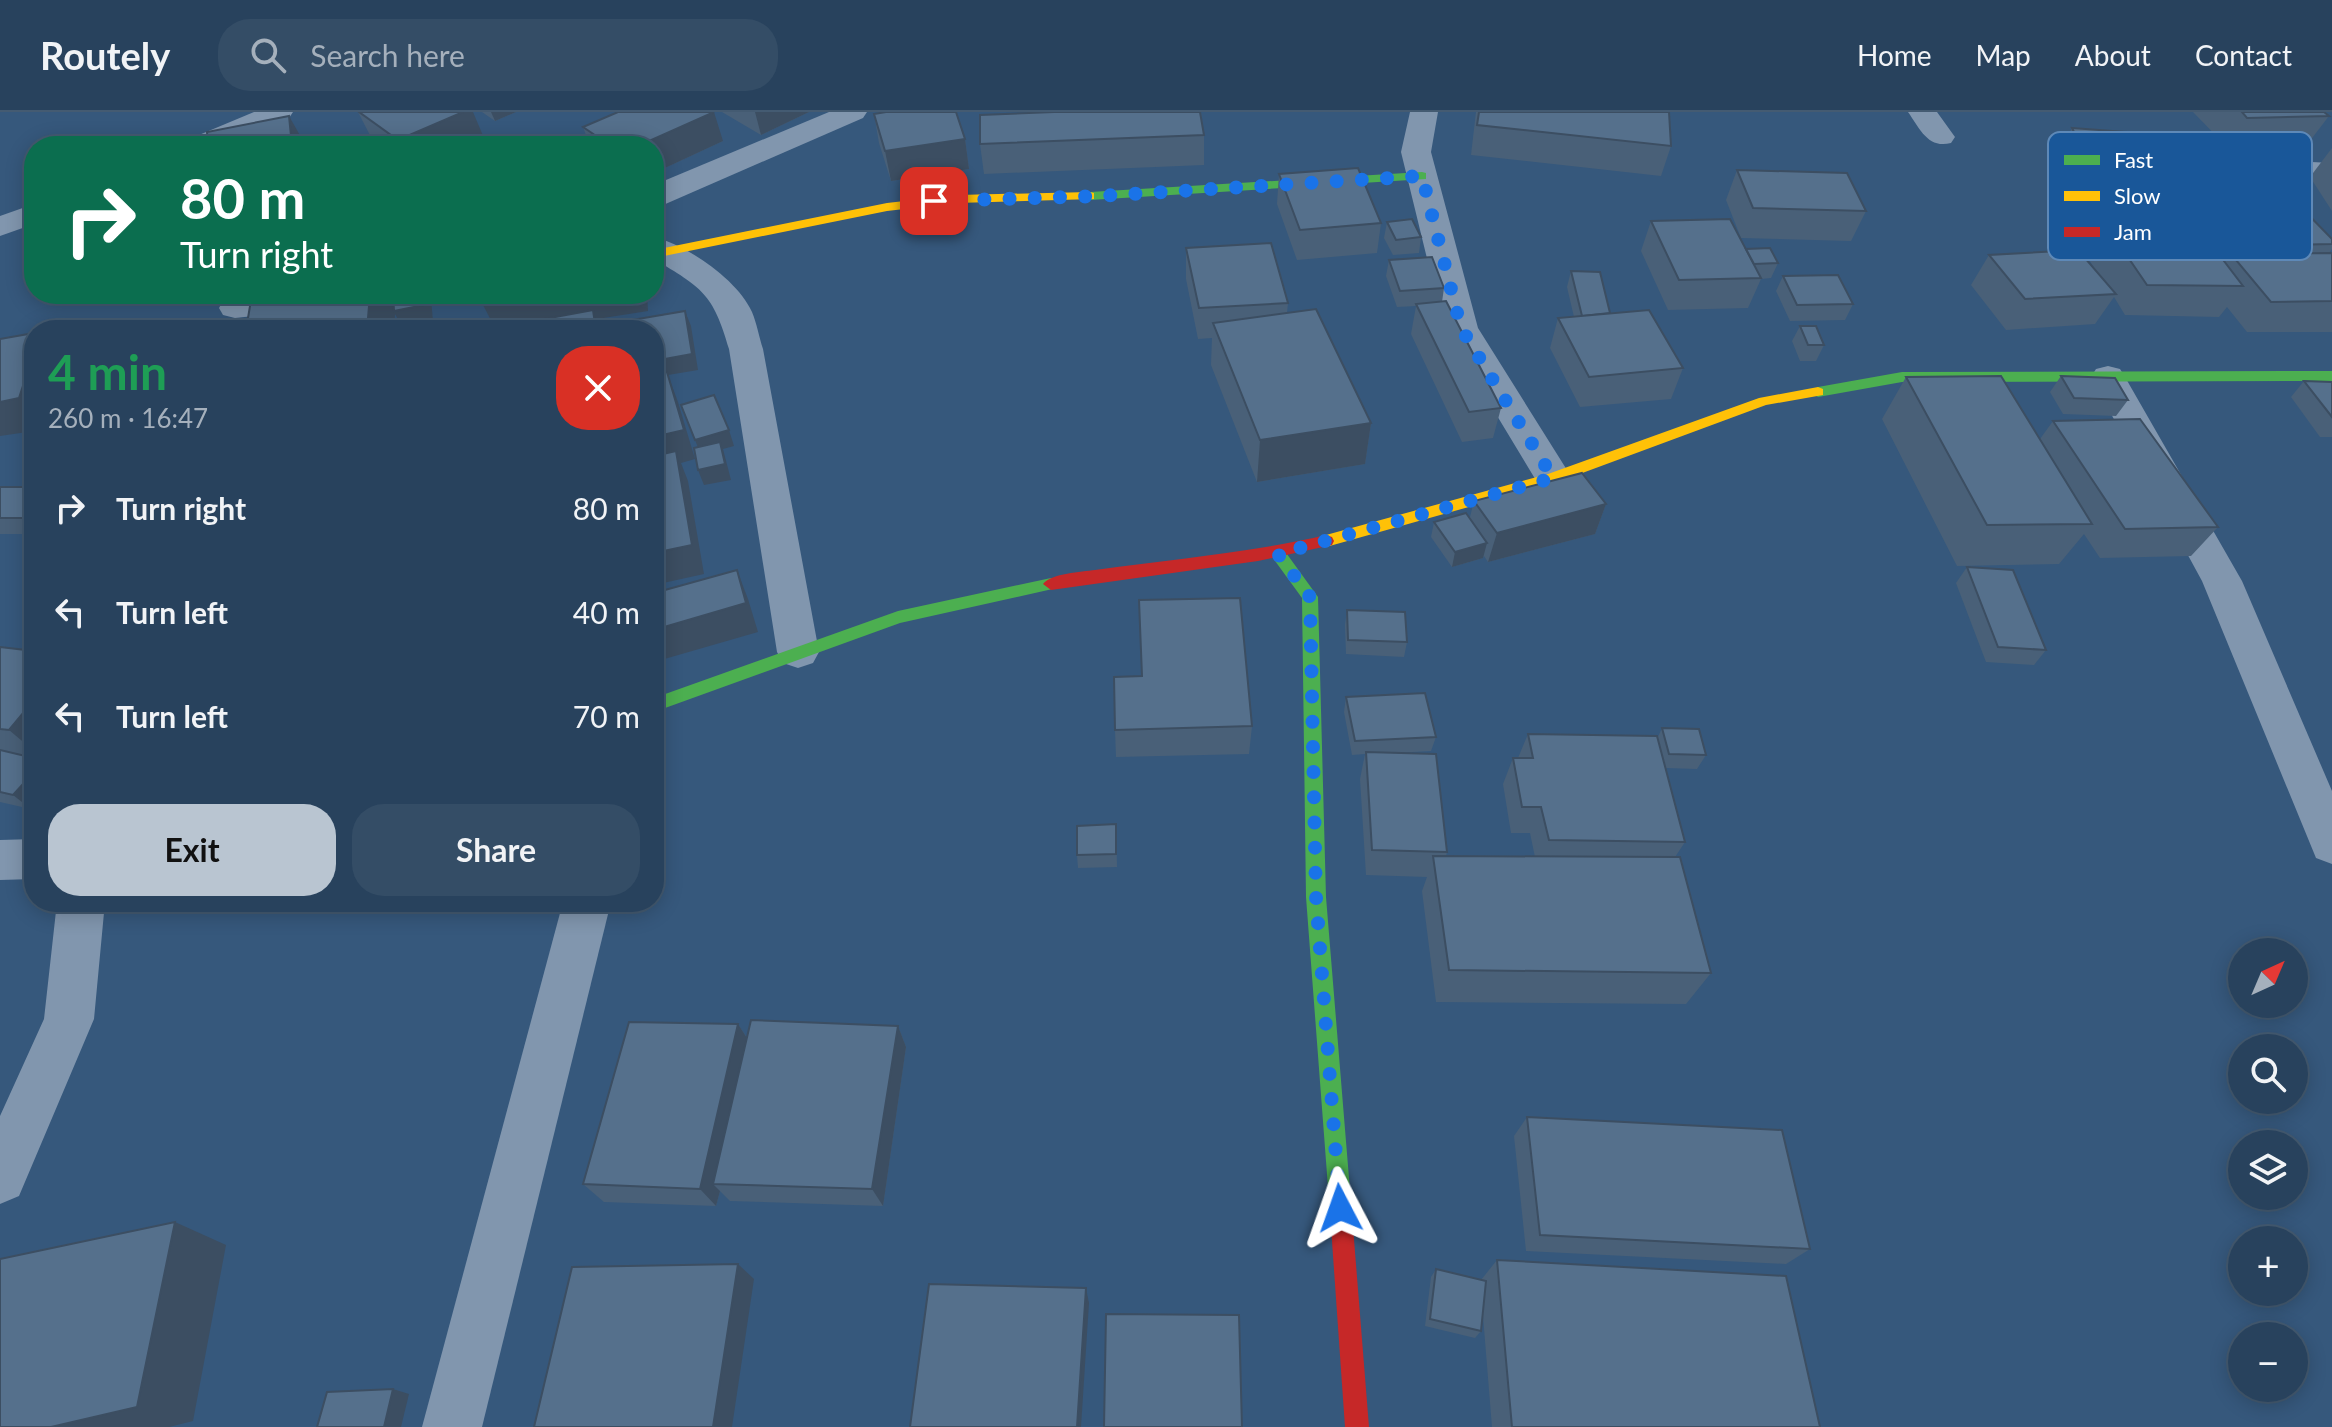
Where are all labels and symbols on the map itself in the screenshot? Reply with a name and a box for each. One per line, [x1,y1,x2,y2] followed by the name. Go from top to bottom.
[2048,132,2312,260] legend
[2114,146,2153,173] text: Fast
[900,167,968,235] pin
[2114,182,2161,209] text: Slow
[2114,218,2152,245] text: Jam
[2228,938,2308,1018] north arrow
[1298,1166,1382,1250] position arrow

